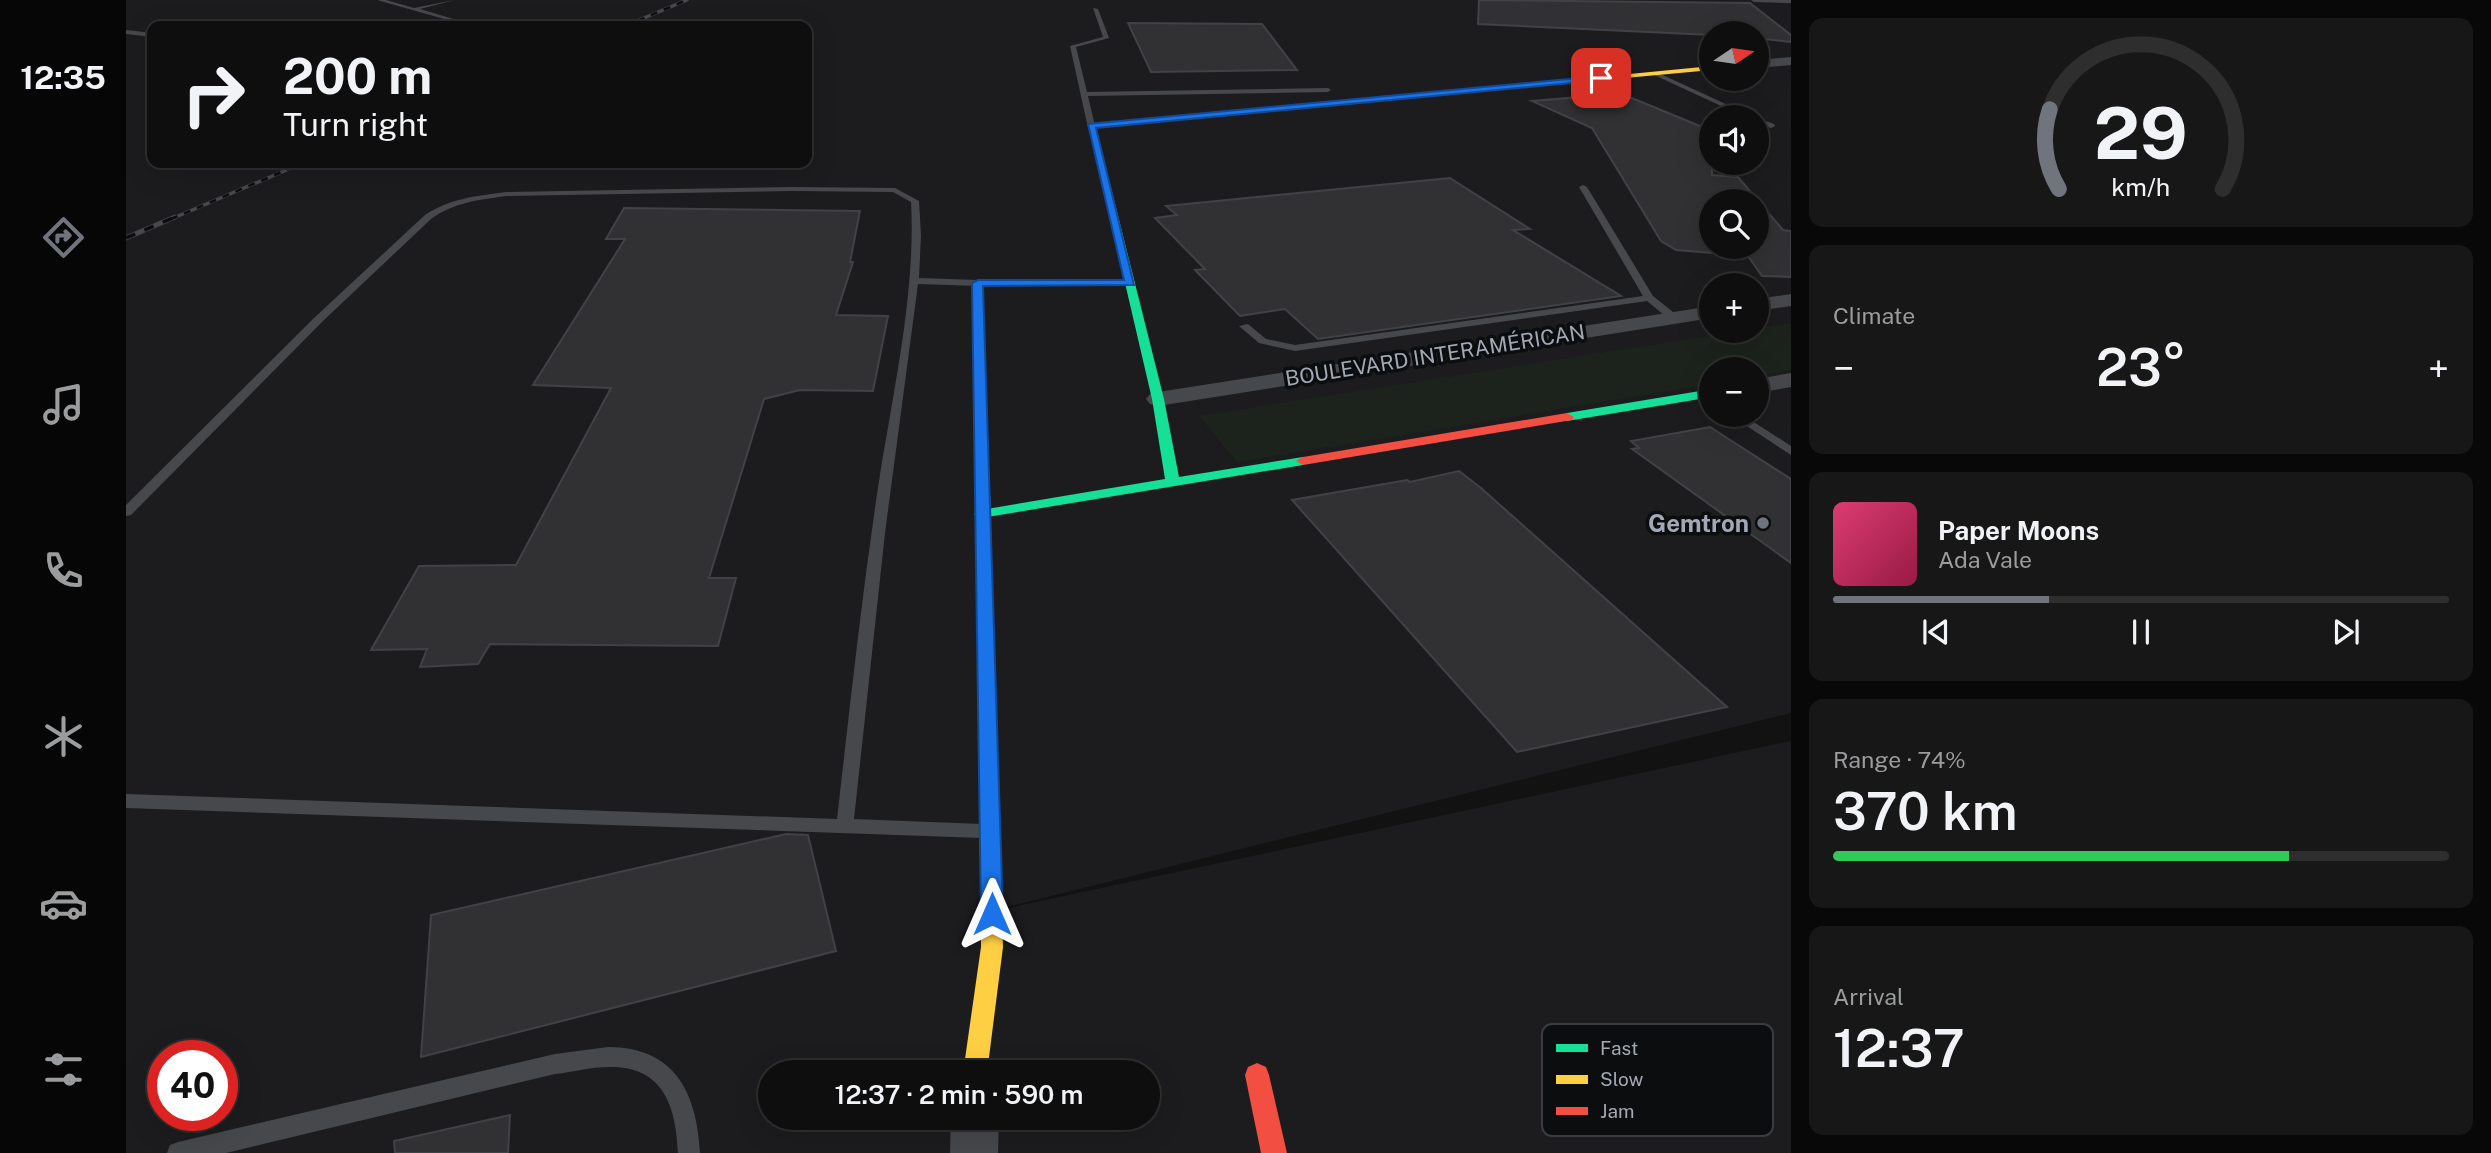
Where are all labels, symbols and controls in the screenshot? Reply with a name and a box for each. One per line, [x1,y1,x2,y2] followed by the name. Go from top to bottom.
[1699,21,1769,91] north arrow
[1699,21,1769,427] map controls
[283,47,432,105] text: 200 m
[1571,48,1631,108] pin
[168,49,259,140] icon: right
[20,59,106,96] text: 12:35
[1582,59,1620,97] icon: arrive
[2094,90,2188,175] text: 29
[1699,105,1769,175] button: sound
[283,106,428,143] text: Turn right
[2112,171,2170,201] text: km/h
[1699,189,1769,259] button: search
[39,213,88,262] icon: directions
[1699,273,1769,343] button: +
[1833,302,1915,329] text: Climate
[1283,319,1587,391] street label: BOULEVARD INTERAMÉRICAN
[2096,337,2186,398] text: 23°
[1833,346,1854,391] text: −
[2428,346,2449,391] text: +
[1699,357,1769,427] button: −
[39,380,88,429] icon: music
[1648,509,1749,537] place label: Gemtron
[1755,515,1771,531] marker: Gemtron
[1938,515,2099,546] text: Paper Moons
[39,546,88,595] icon: phone
[1938,546,2032,573] text: Ada Vale
[1917,613,1955,651] icon: previous
[2122,613,2160,651] icon: pause
[2327,613,2365,651] icon: next
[39,712,88,761] icon: climate
[1833,746,1966,773] text: Range · 74%
[1833,781,2018,842] text: 370 km
[955,877,1029,951] position arrow
[39,879,88,928] icon: car
[1833,983,1904,1010] text: Arrival
[1833,1018,1965,1079] text: 12:37
[1542,1024,1773,1136] legend
[1600,1037,1638,1059] text: Fast
[147,1040,238,1131] speed limit sign: 40
[39,1045,88,1094] icon: filters
[1600,1068,1644,1090] text: Slow
[835,1079,1083,1110] text: 12:37 · 2 min · 590 m
[1600,1100,1634,1122] text: Jam

